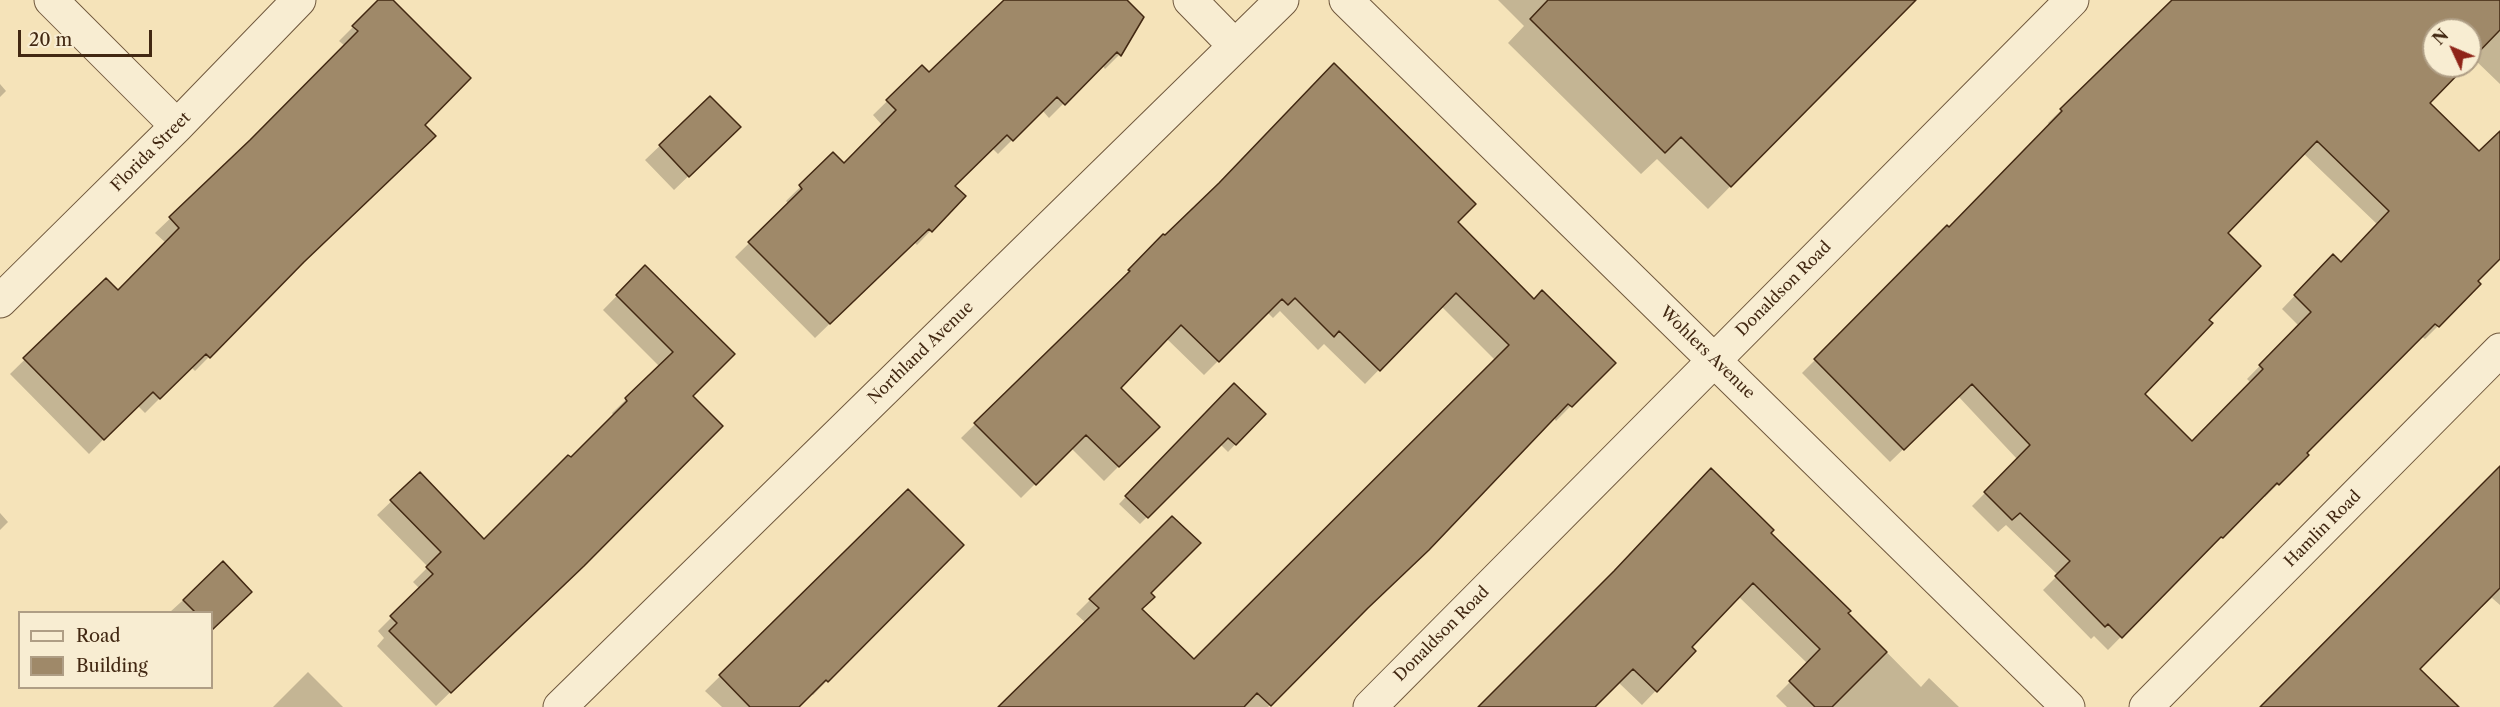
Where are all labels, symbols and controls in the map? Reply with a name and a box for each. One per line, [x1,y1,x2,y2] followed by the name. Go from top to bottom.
[21,18,154,56] scale bar
[2422,18,2482,78] north arrow
[2428,25,2453,49] text: N
[29,29,72,51] text: 20 m
[107,108,195,196] street label: Florida Street
[1733,238,1835,340] street label: Donaldson Road
[864,298,978,408] street label: Northland Avenue
[1656,303,1758,403] street label: Wohlers Avenue
[2281,487,2365,571] street label: Hamlin Road
[1391,583,1493,685] street label: Donaldson Road
[18,611,213,689] legend
[76,625,121,647] text: Road
[76,655,148,677] text: Building

